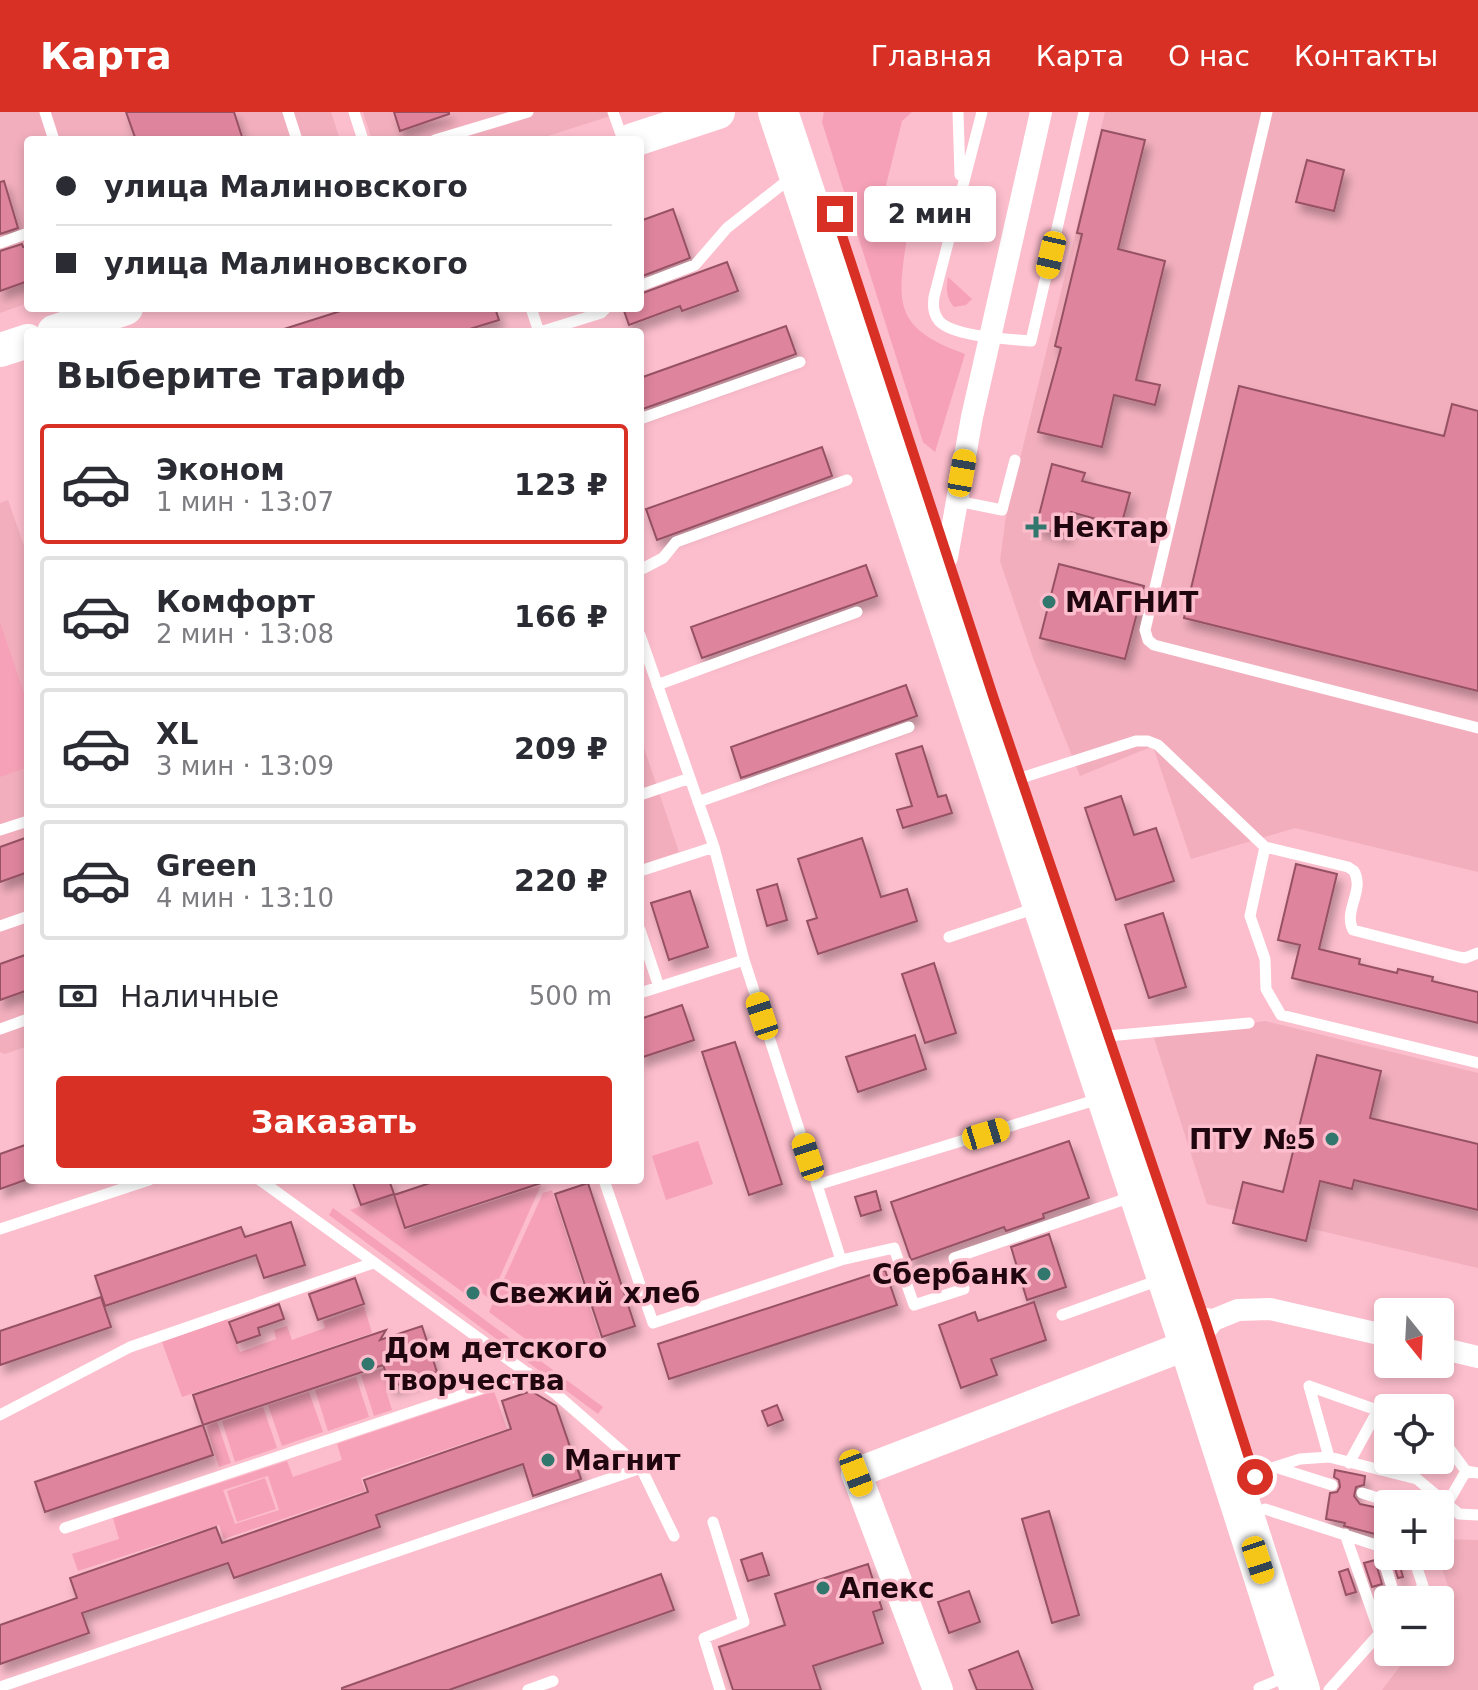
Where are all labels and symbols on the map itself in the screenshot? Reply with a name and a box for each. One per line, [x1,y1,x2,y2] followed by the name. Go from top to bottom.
[863,186,995,242] callout: 2 мин
[817,196,853,232] route end
[1034,229,1068,281] car
[946,447,978,499] car
[1052,511,1169,544] place label: Нектар
[1027,518,1045,536] marker: Нектар
[1065,586,1198,619] place label: МАГНИТ
[1040,593,1058,611] marker: МАГНИТ
[743,989,781,1043] car
[960,1116,1012,1152] car
[1189,1123,1316,1156] place label: ПТУ №5
[789,1130,827,1184] car
[1323,1130,1341,1148] marker: ПТУ №5
[872,1258,1028,1291] place label: Сбербанк
[1035,1265,1053,1283] marker: Сбербанк
[489,1277,700,1310] place label: Свежий хлеб
[464,1284,482,1302] marker: Свежий хлеб
[1374,1298,1454,1378] north arrow
[384,1332,607,1397] place label: Дом детского творчества
[359,1355,377,1373] marker: Дом детского творчества
[564,1444,681,1477] place label: Магнит
[836,1446,876,1500] car
[539,1451,557,1469] marker: Магнит
[1237,1459,1273,1495] route start
[1239,1533,1277,1587] car
[839,1572,935,1605] place label: Апекс
[814,1579,832,1597] marker: Апекс

